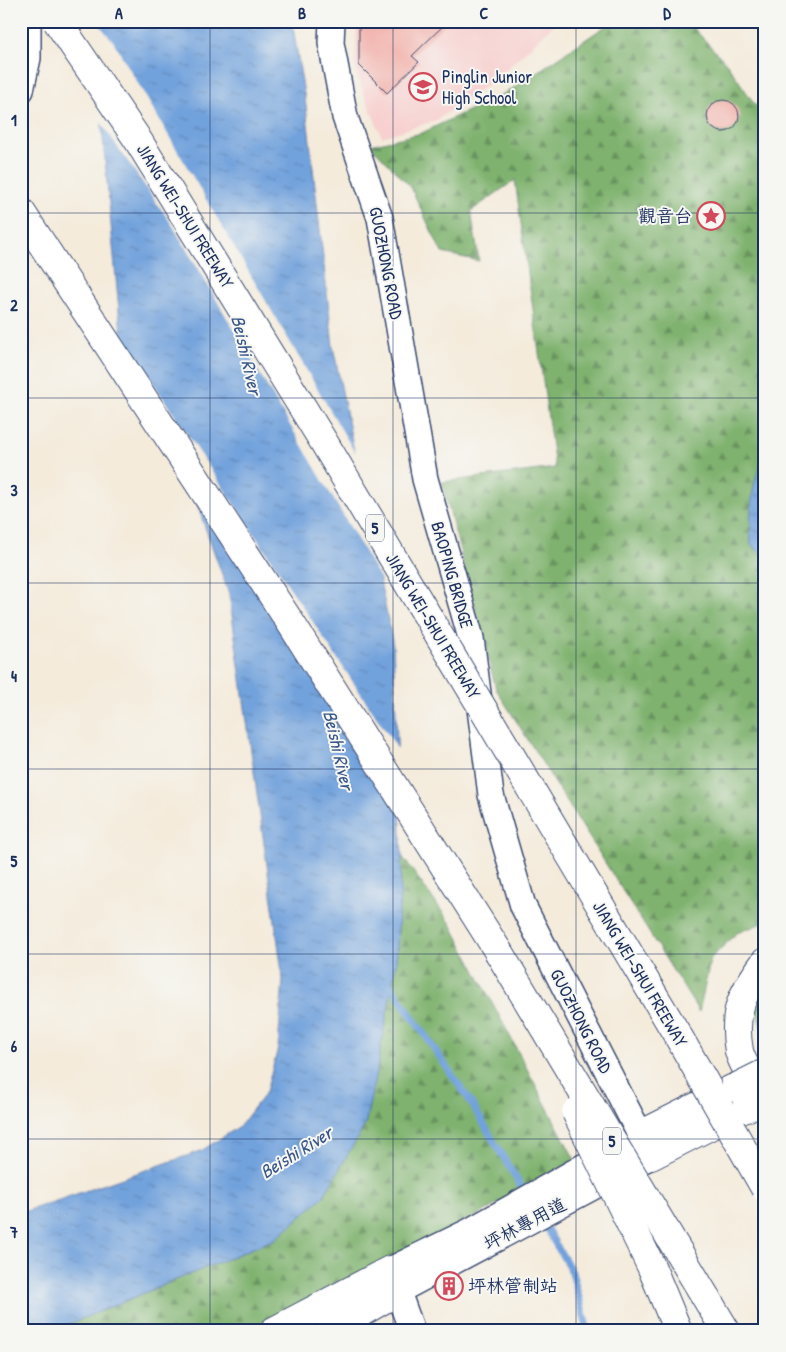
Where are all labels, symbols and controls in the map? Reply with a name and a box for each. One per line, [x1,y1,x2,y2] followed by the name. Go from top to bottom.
[115,2,123,24] text: A
[298,2,306,24] text: B
[480,2,489,24] text: C
[663,2,671,24] text: D
[442,64,532,110] place label: Pinglin Junior High School
[408,72,438,102] school or university icon: Pinglin Junior High School
[11,109,17,131] text: 1
[131,139,240,293] street label: JIANG WEI-SHUI FREEWAY
[696,201,726,231] place icon: 觀音台
[638,203,692,228] place label: 觀音台
[363,205,410,322] street label: GUOZHONG ROAD
[10,294,18,316] text: 2
[225,313,269,400] water label: Beishi River
[10,479,18,501] text: 3
[366,514,384,542] road number: 5
[425,519,480,631] street label: BAOPING BRIDGE
[380,548,487,703] street label: JIANG WEI-SHUI FREEWAY
[11,665,17,687] text: 4
[317,708,361,795] water label: Beishi River
[11,850,18,872] text: 5
[587,896,694,1051] street label: JIANG WEI-SHUI FREEWAY
[544,964,619,1078] street label: GUOZHONG ROAD
[11,1035,18,1057] text: 6
[255,1118,339,1184] water label: Beishi River
[603,1128,621,1154] road number: 5
[479,1191,570,1256] street label: 坪林專用道
[9,1221,18,1243] text: 7
[434,1271,464,1301] building icon: 坪林管制站
[468,1273,558,1298] place label: 坪林管制站

